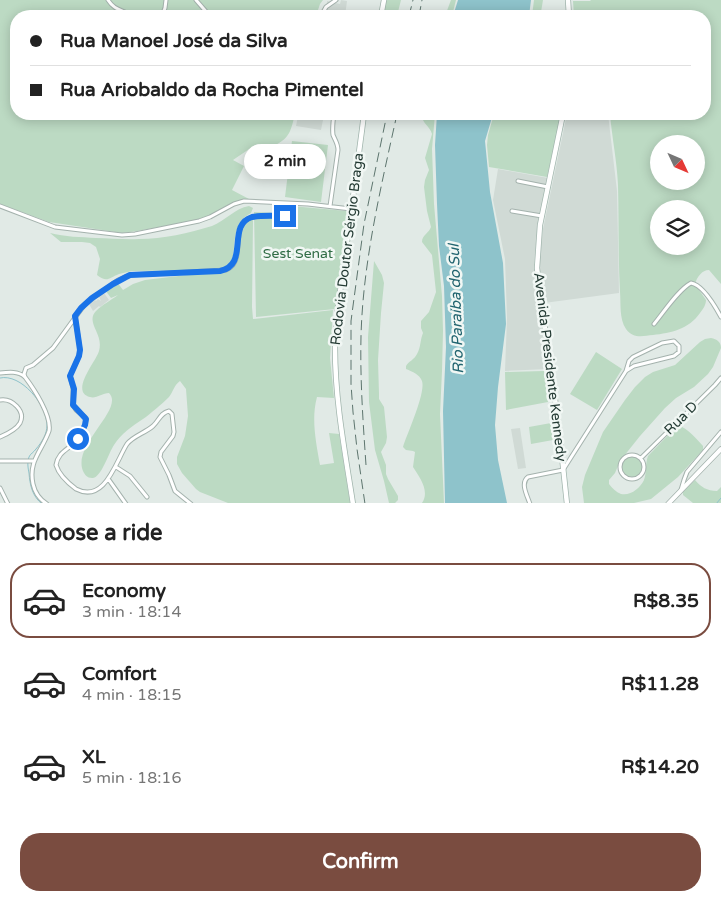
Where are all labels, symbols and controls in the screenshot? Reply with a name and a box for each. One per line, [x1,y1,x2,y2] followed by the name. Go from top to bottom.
[60,30,288,52] text: Rua Manoel José da Silva
[60,79,364,101] text: Rua Ariobaldo da Rocha Pimentel
[650,135,705,190] north arrow
[650,135,705,255] map controls
[244,144,326,178] callout: 2 min
[264,151,306,171] text: 2 min
[327,152,367,346] street label: Rodovia Doutor Sérgio Braga
[650,200,705,255] button: layers
[274,205,296,227] route end
[445,242,467,374] water label: Rio Paraíba do Sul
[263,245,334,262] park label: Sest Senat
[530,271,570,463] street label: Avenida Presidente Kennedy
[661,398,701,438] street label: Rua D
[67,428,89,450] route start
[20,520,163,546] text: Choose a ride
[22,578,67,623] icon: car
[82,580,166,602] text: Economy
[633,590,699,612] text: R$8.35
[82,602,181,622] text: 3 min · 18:14
[22,661,67,706] icon: car
[82,663,156,685] text: Comfort
[621,673,699,695] text: R$11.28
[82,685,181,705] text: 4 min · 18:15
[22,744,67,789] icon: car
[82,746,106,768] text: XL
[621,756,699,778] text: R$14.20
[82,768,181,788] text: 5 min · 18:16
[20,833,701,891] button: Confirm

